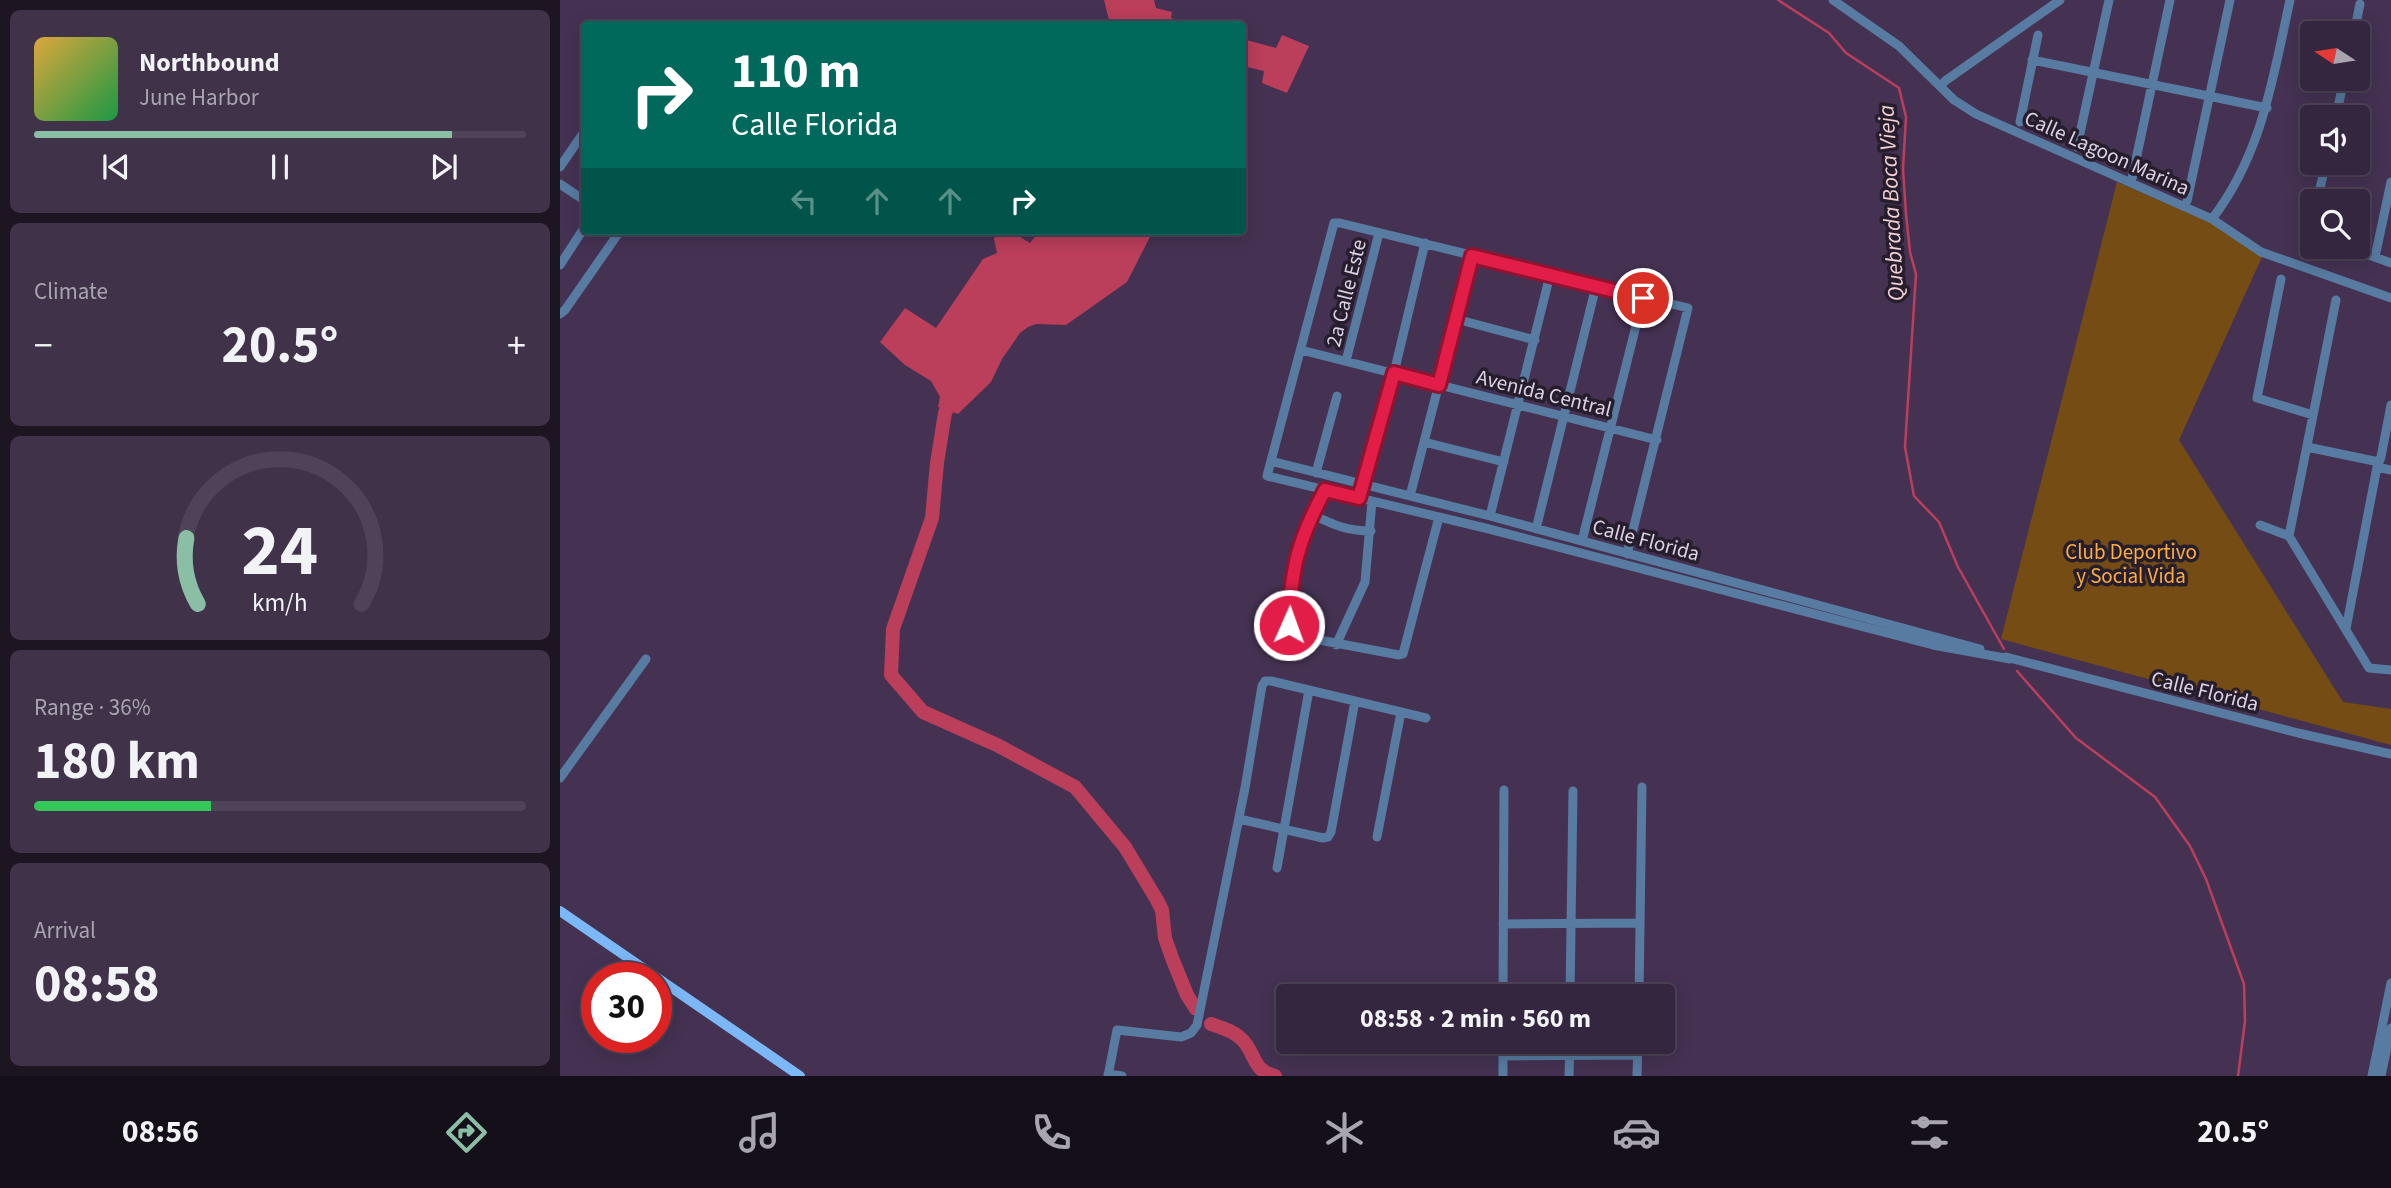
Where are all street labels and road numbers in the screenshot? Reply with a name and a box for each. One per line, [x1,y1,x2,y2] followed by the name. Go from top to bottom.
[2020,103,2194,203] street label: Calle Lagoon Marina
[1318,236,1374,350] street label: 2a Calle Este
[1473,362,1615,424] street label: Avenida Central
[1589,511,1703,569] street label: Calle Florida
[2148,663,2262,719] street label: Calle Florida

